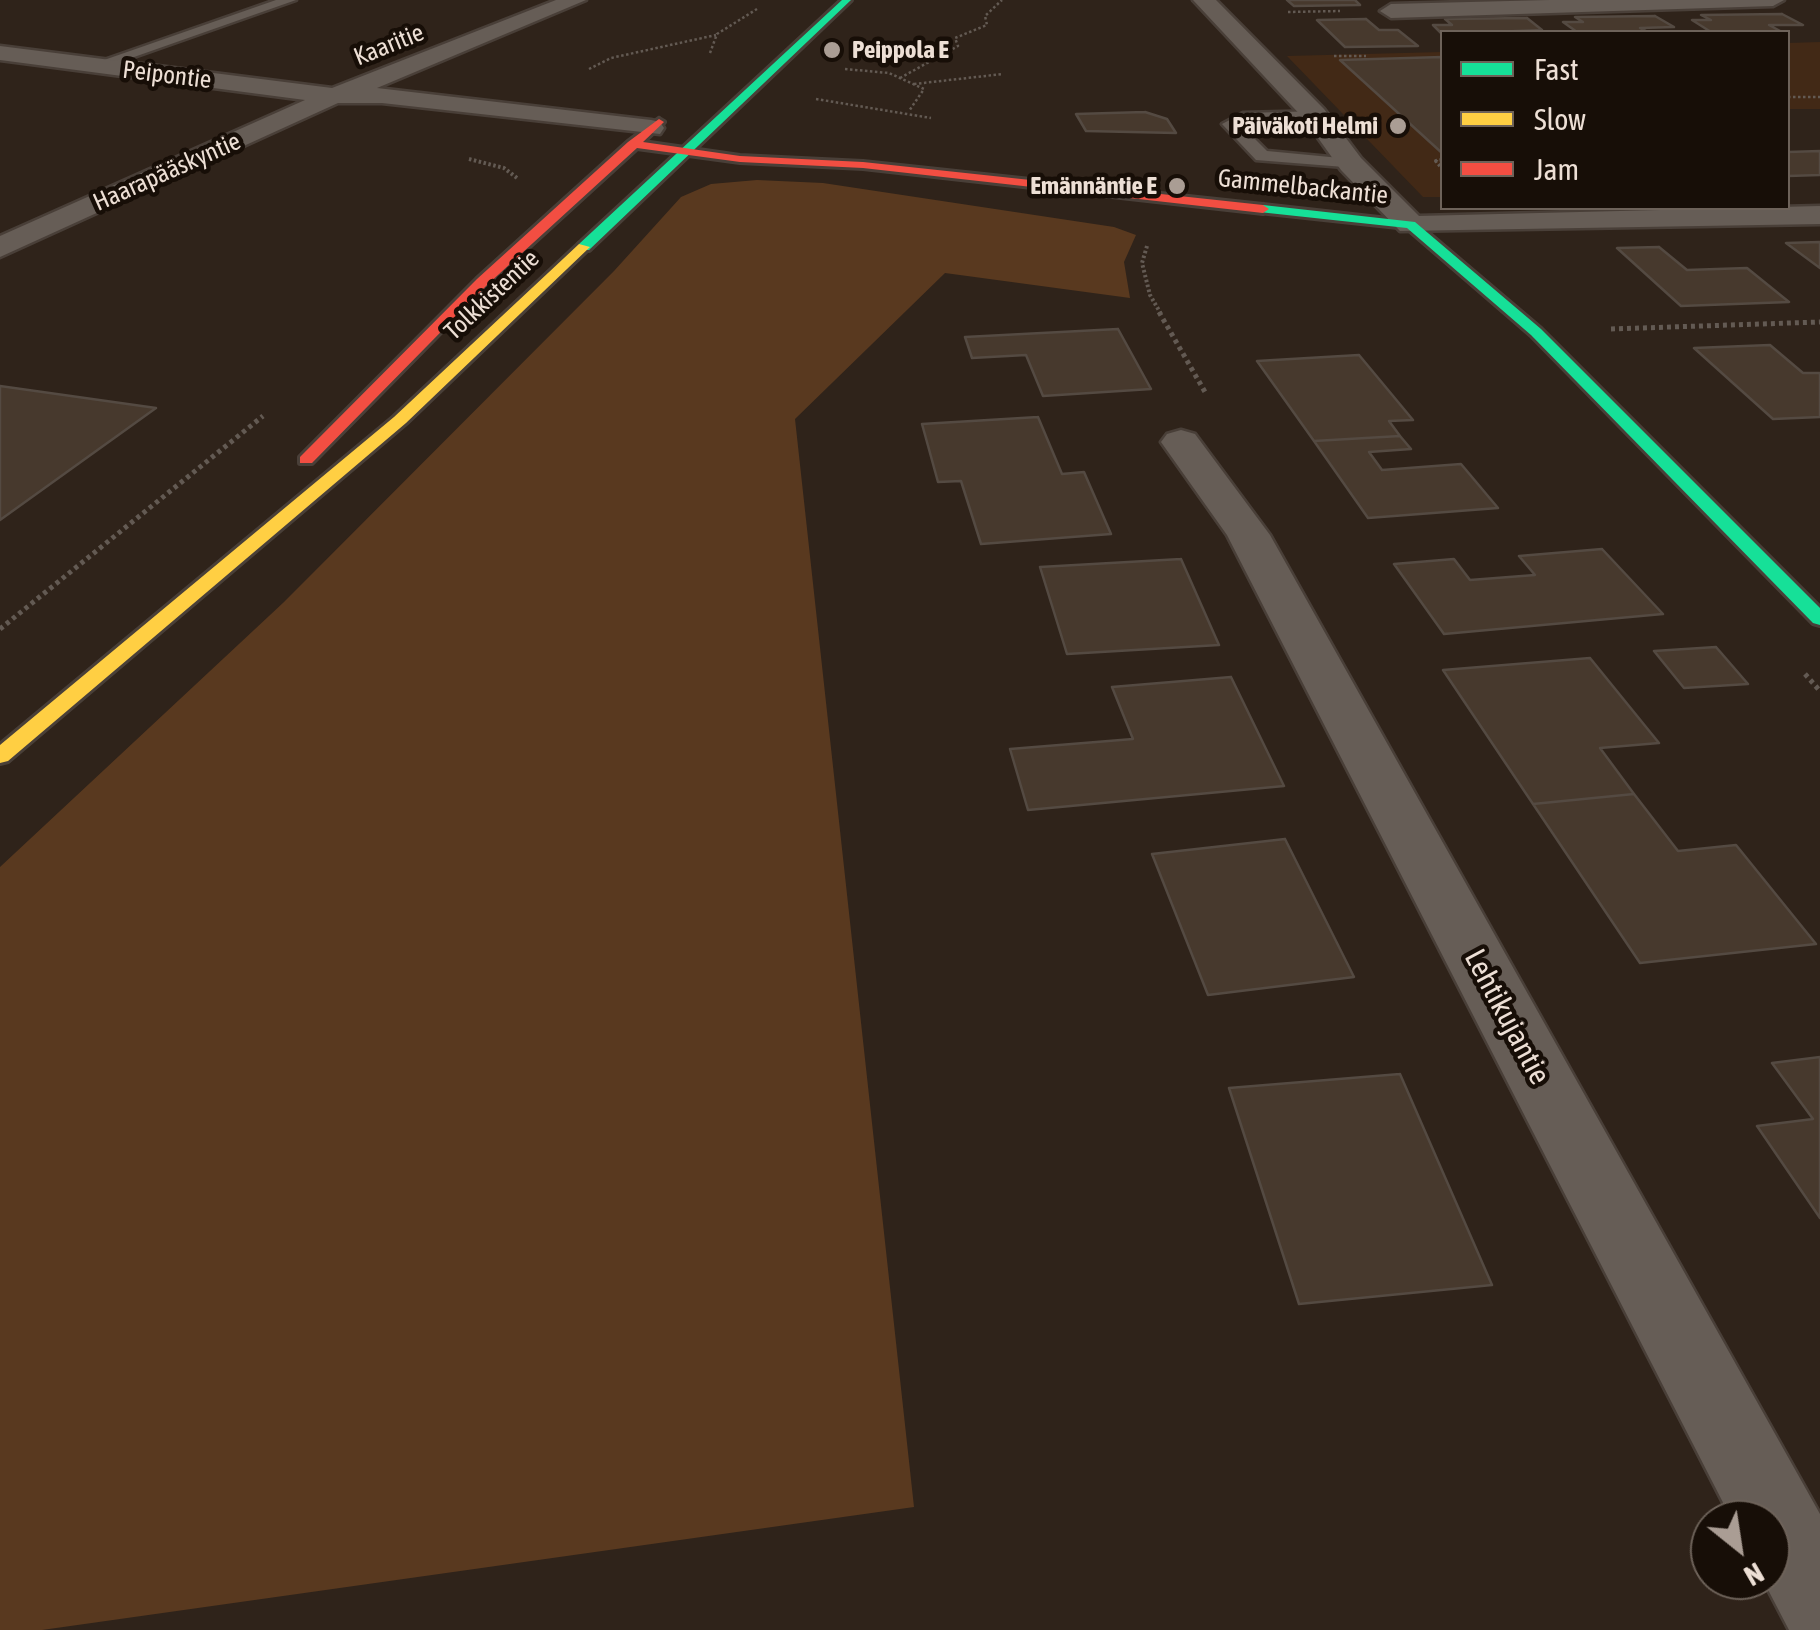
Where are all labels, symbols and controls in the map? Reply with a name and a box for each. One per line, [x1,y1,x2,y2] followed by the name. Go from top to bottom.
[350,18,428,72] street label: Kaaritie
[1440,30,1790,210] legend
[852,35,949,65] place label: Peippola E
[821,39,843,61] marker: Peippola E
[1534,52,1579,86] text: Fast
[121,55,213,95] street label: Peipontie
[1534,102,1586,136] text: Slow
[1232,111,1378,141] place label: Päiväkoti Helmi
[1387,115,1409,137] marker: Päiväkoti Helmi
[89,126,245,218] street label: Haarapääskyntie
[1534,152,1579,186] text: Jam
[1217,163,1389,211] street label: Gammelbackantie
[1030,171,1157,201] place label: Emännäntie E
[1166,175,1188,197] marker: Emännäntie E
[438,244,546,346] street label: Tolkkistentie
[1456,943,1558,1091] street label: Lehtikujantie
[1690,1500,1790,1600] north arrow
[1739,1556,1769,1592] text: N

